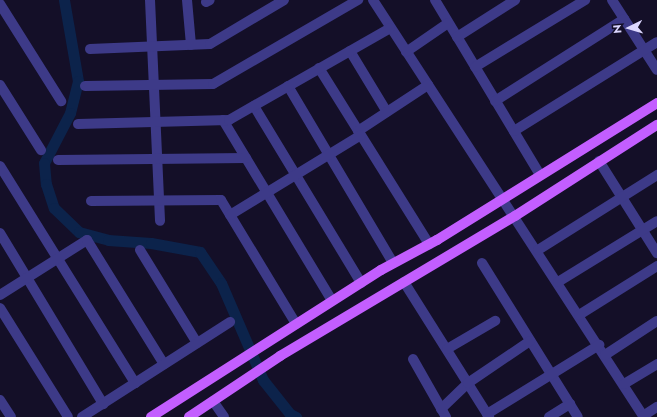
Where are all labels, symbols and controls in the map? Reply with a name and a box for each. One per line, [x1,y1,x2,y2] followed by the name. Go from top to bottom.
[609,8,649,48] north arrow
[609,24,625,34] text: N

